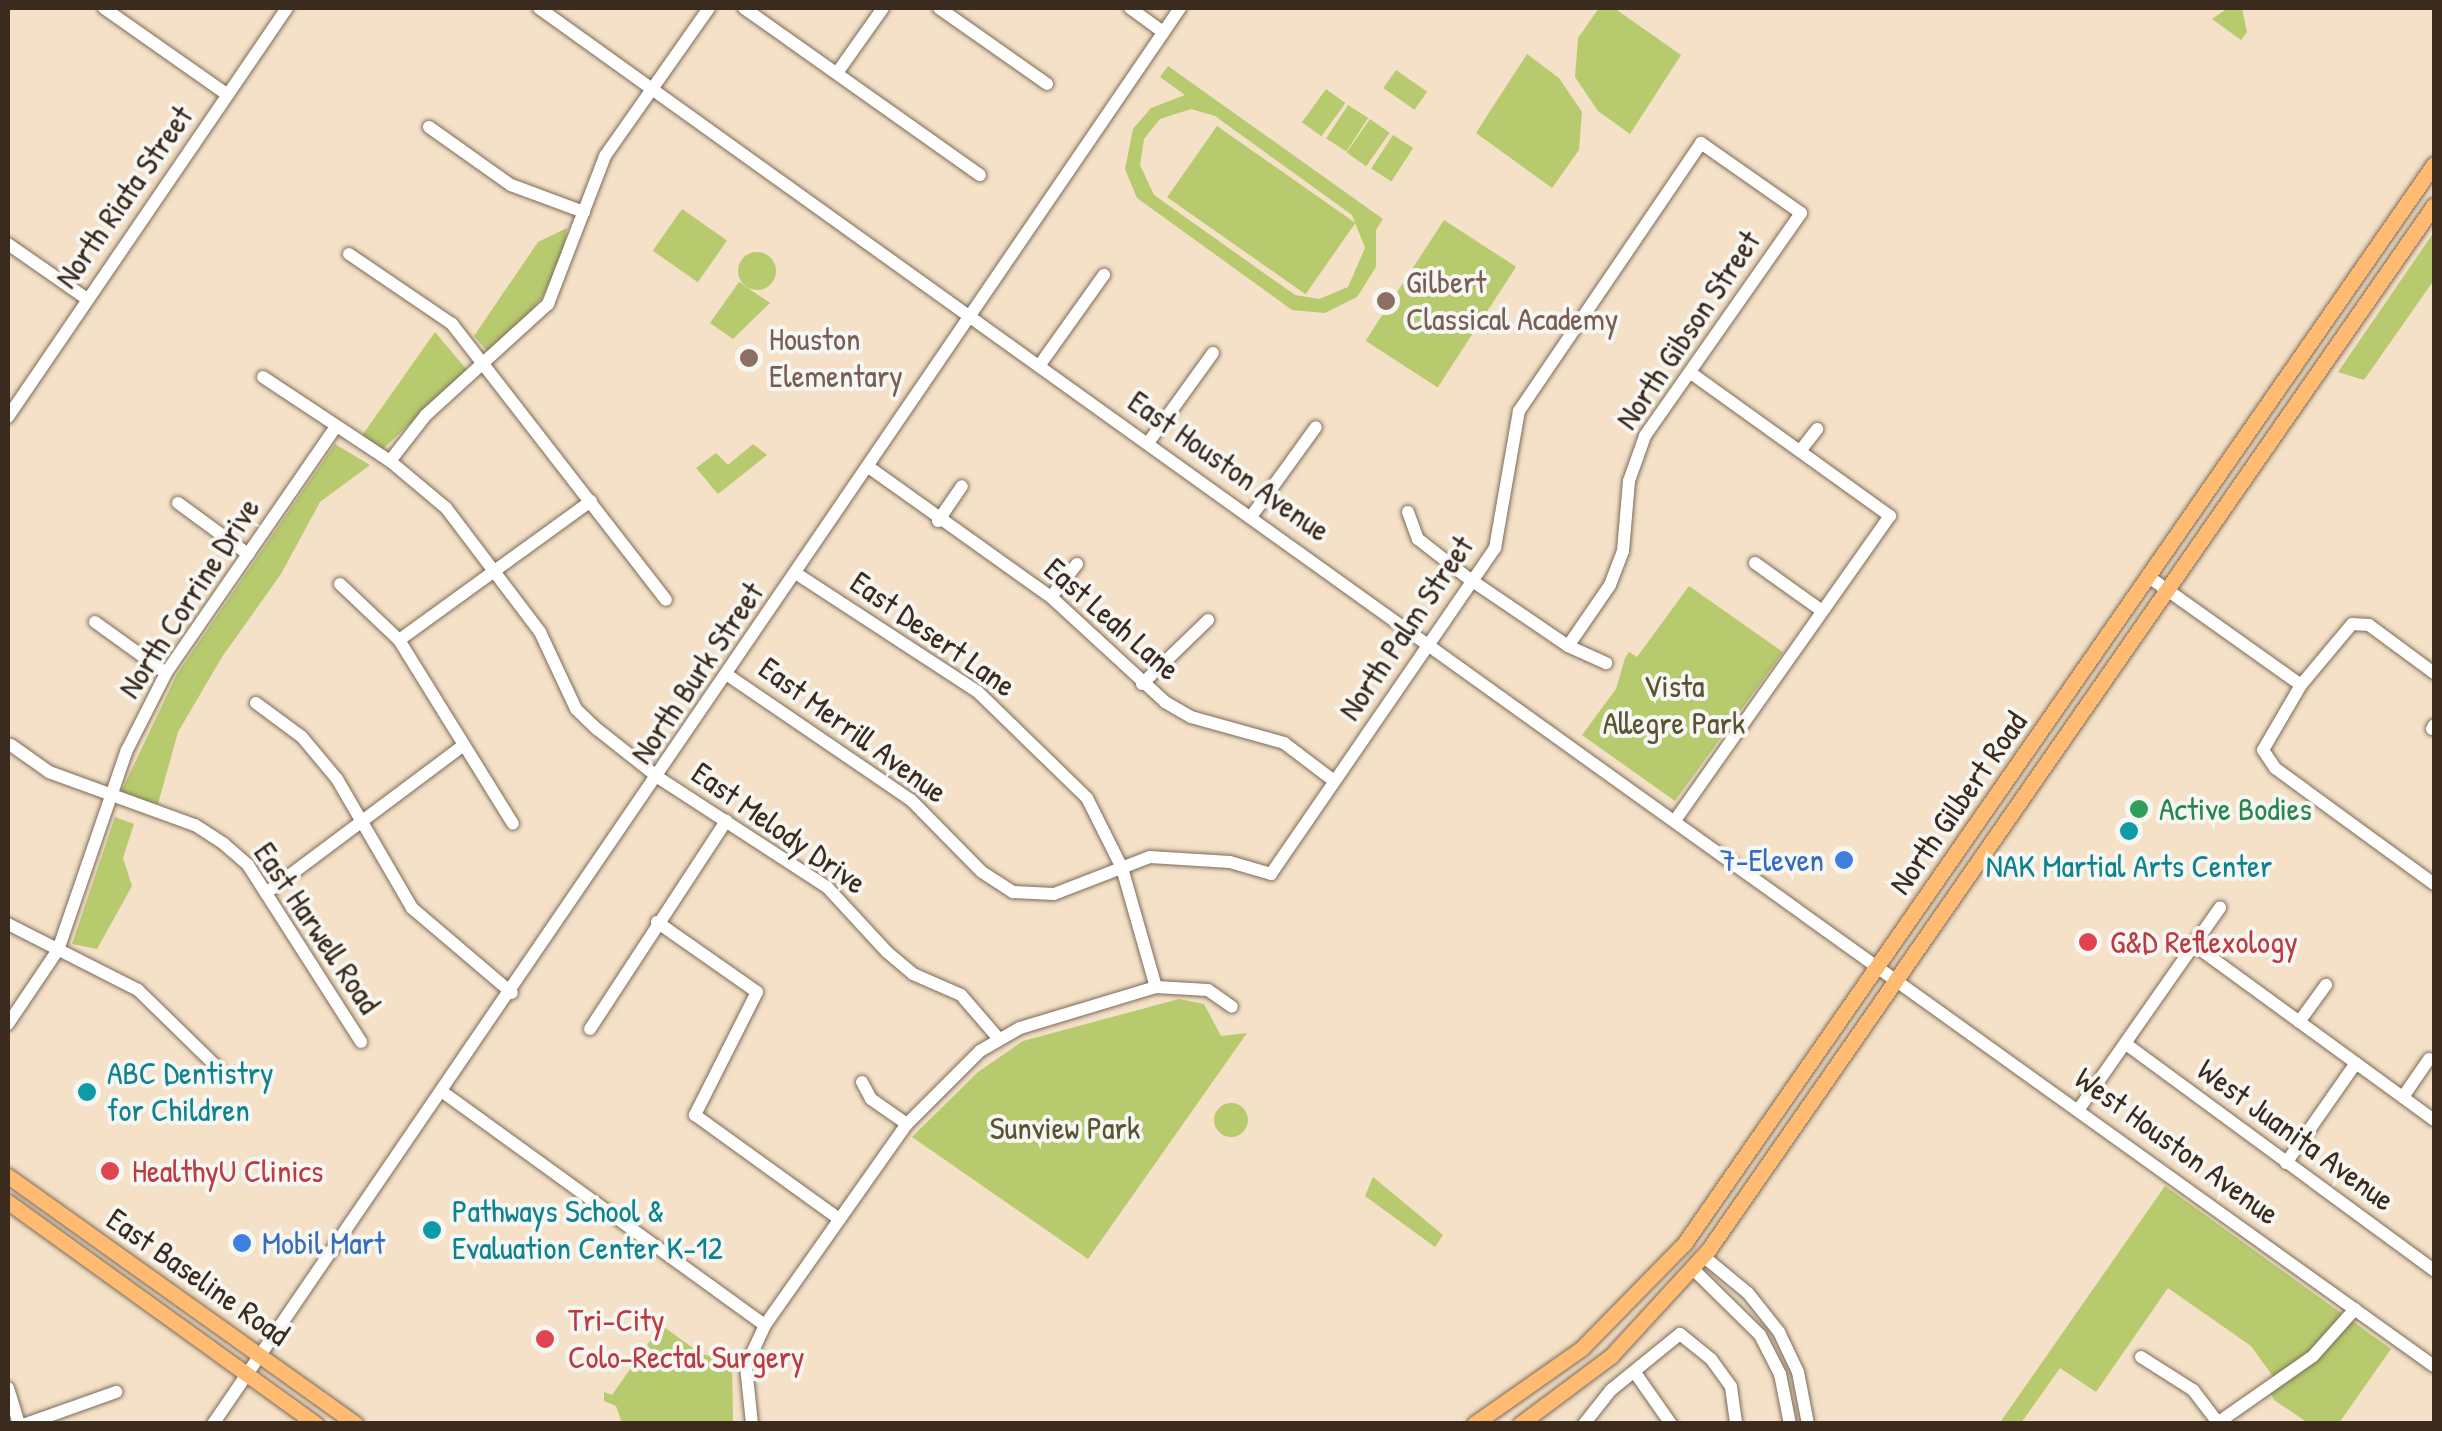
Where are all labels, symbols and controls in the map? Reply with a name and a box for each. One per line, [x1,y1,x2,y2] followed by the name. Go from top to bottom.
[47,98,201,296] street label: North Riata Street
[1607,223,1769,437] street label: North Gibson Street
[1406,264,1618,339] place label: Gilbert Classical Academy
[1375,290,1397,312] marker: Gilbert Classical Academy
[769,321,903,396] place label: Houston Elementary
[738,347,760,369] marker: Houston Elementary
[1121,382,1337,550] street label: East Houston Avenue
[110,491,268,705] street label: North Corrine Drive
[1330,529,1482,727] street label: North Palm Street
[1036,550,1188,688] street label: East Leah Lane
[843,563,1023,705] street label: East Desert Lane
[622,575,772,771] street label: North Burk Street
[751,649,955,811] street label: East Merrill Avenue
[1603,668,1745,743] park label: Vista Allegre Park
[1881,704,2035,902] street label: North Gilbert Road
[684,754,874,902] street label: East Melody Drive
[2159,790,2312,828] place label: Active Bodies
[2128,798,2150,820] marker: Active Bodies
[2118,820,2140,842] marker: NAK Martial Arts Center
[246,835,388,1021] street label: East Harwell Road
[1720,841,1824,879] place label: 7-Eleven
[1986,847,2272,885] place label: NAK Martial Arts Center
[1833,849,1855,871] marker: 7-Eleven
[2110,923,2298,961] place label: G&D Reflexology
[2075,929,2101,955] marker: G&D Reflexology
[2190,1051,2402,1219] street label: West Juanita Avenue
[107,1055,273,1130] place label: ABC Dentistry for Children
[2067,1059,2287,1233] street label: West Houston Avenue
[76,1081,98,1103] marker: ABC Dentistry for Children
[990,1109,1140,1147] park label: Sunview Park
[132,1152,323,1190] place label: HealthyU Clinics
[97,1158,123,1184] marker: HealthyU Clinics
[452,1193,723,1268] place label: Pathways School & Evaluation Center K-12
[99,1200,297,1354] street label: East Baseline Road
[421,1219,443,1241] marker: Pathways School & Evaluation Center K-12
[262,1224,385,1262] place label: Mobil Mart
[231,1232,253,1254] marker: Mobil Mart
[568,1302,805,1377] place label: Tri-City Colo-Rectal Surgery
[532,1326,558,1352] marker: Tri-City Colo-Rectal Surgery

